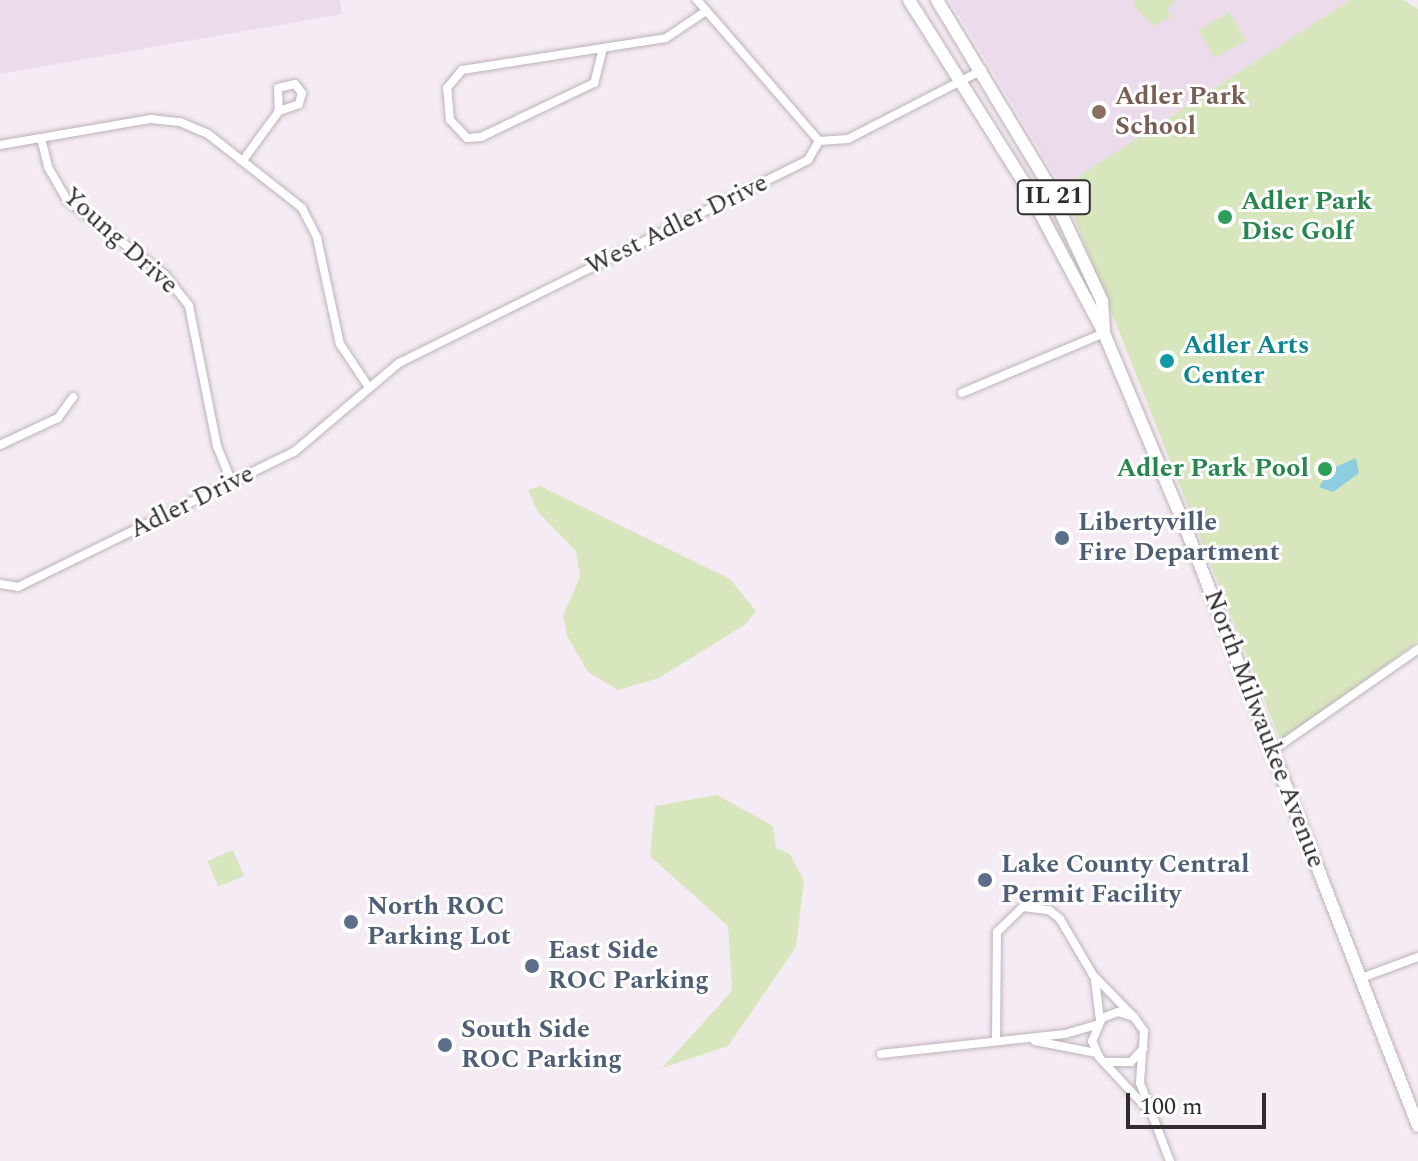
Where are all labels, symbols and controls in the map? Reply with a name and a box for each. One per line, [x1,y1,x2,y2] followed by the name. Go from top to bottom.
[1115,81,1246,142] place label: Adler Park School
[1090,103,1108,121] marker: Adler Park School
[581,167,773,283] street label: West Adler Drive
[1016,177,1092,217] road number: IL 21
[56,181,184,301] street label: Young Drive
[1241,186,1372,248] place label: Adler Park Disc Golf
[1216,208,1234,226] marker: Adler Park Disc Golf
[1183,330,1309,392] place label: Adler Arts Center
[1158,352,1176,370] marker: Adler Arts Center
[1117,453,1309,485] place label: Adler Park Pool
[125,459,259,545] street label: Adler Drive
[1316,460,1334,478] marker: Adler Park Pool
[1078,507,1280,568] place label: Libertyville Fire Department
[1053,529,1071,547] marker: Libertyville Fire Department
[1197,586,1331,872] street label: North Milwaukee Avenue
[1001,849,1249,910] place label: Lake County Central Permit Facility
[976,871,994,889] marker: Lake County Central Permit Facility
[367,891,511,952] place label: North ROC Parking Lot
[342,913,360,931] marker: North ROC Parking Lot
[548,935,709,996] place label: East Side ROC Parking
[523,957,541,975] marker: East Side ROC Parking
[461,1014,622,1076] place label: South Side ROC Parking
[436,1036,454,1054] marker: South Side ROC Parking
[1130,1077,1270,1127] scale bar
[1140,1089,1203,1125] text: 100 m

